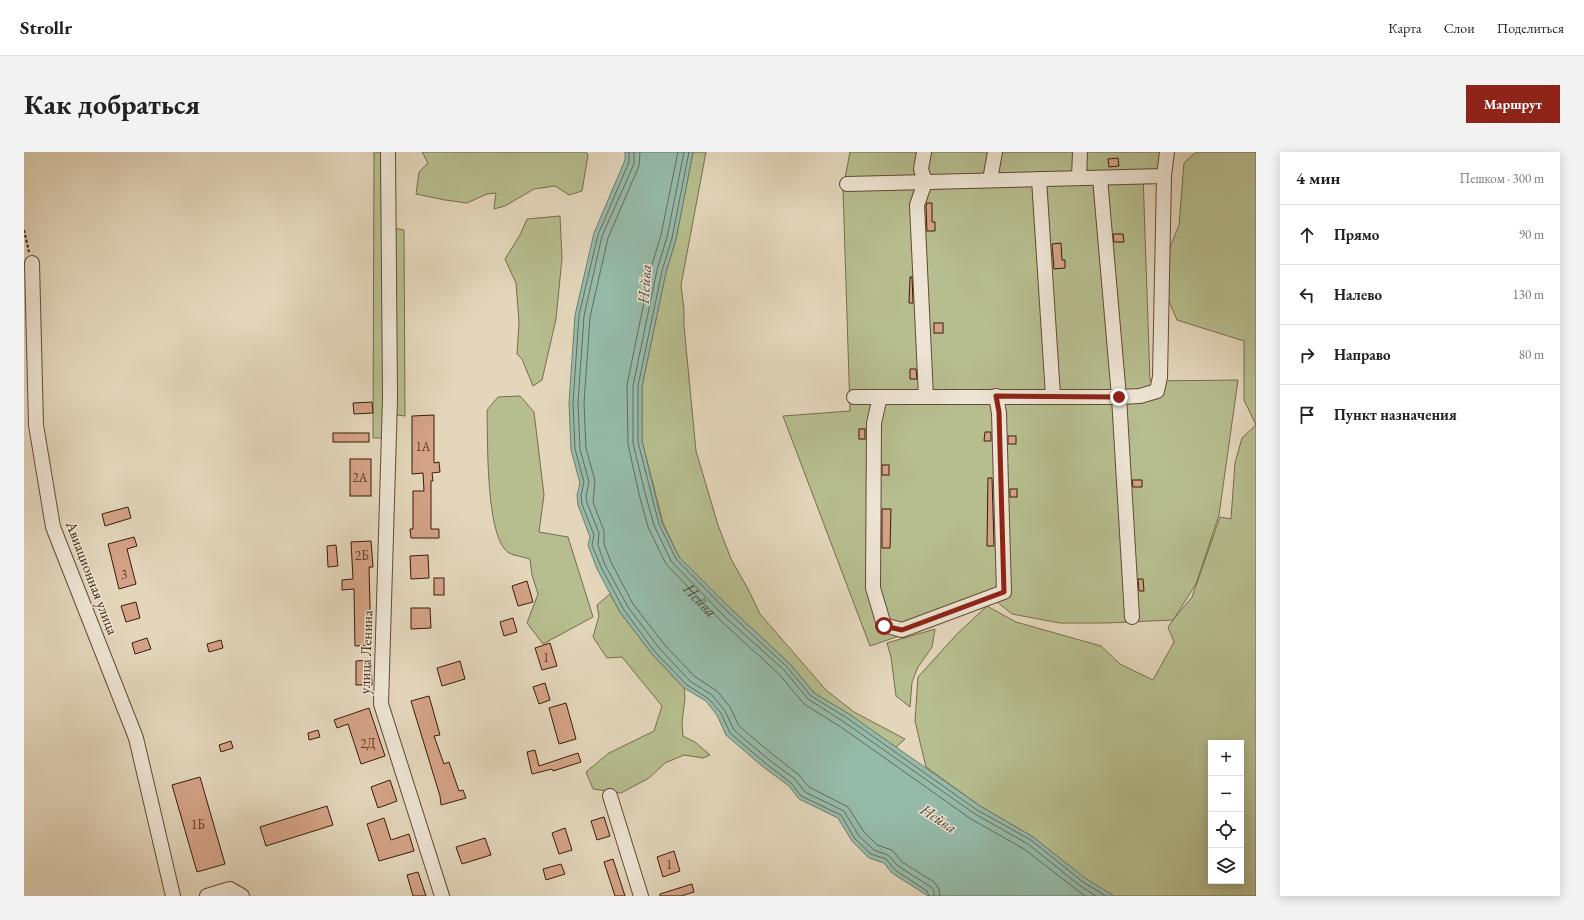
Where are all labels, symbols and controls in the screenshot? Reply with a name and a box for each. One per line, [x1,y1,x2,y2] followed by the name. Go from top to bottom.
[20,15,72,40] text: Strollr
[1388,19,1422,37] text: Карта
[1444,19,1475,37] text: Слои
[1497,19,1564,37] text: Поделиться
[1466,85,1560,123] button: Маршрут
[24,86,200,122] text: Как добраться
[1296,167,1340,189] text: 4 мин
[1460,170,1544,187] text: Пешком · 300 m
[1296,224,1318,246] icon: ahead
[1334,225,1379,244] text: Прямо
[1519,226,1544,243] text: 90 m
[633,264,656,306] water label: Нейва
[1296,284,1318,306] icon: left
[1334,285,1382,304] text: Налево
[1513,286,1544,303] text: 130 m
[1296,344,1318,366] icon: right
[1334,345,1391,364] text: Направо
[1519,346,1544,363] text: 80 m
[1110,388,1128,406] route end
[1296,404,1318,426] icon: arrive
[1334,405,1457,424] text: Пункт назначения
[415,438,432,455] house number: 1А
[352,469,369,486] house number: 2А
[62,517,123,637] street label: Авиационная улица
[355,547,369,564] house number: 2Б
[121,566,127,583] house number: 3
[678,578,722,622] water label: Нейва
[355,610,376,694] street label: улица Ленина
[875,617,893,635] route start
[543,649,549,666] house number: 1
[360,735,376,752] house number: 2Д
[1208,740,1244,884] map controls
[1208,740,1244,776] button: +
[1208,776,1244,812] button: −
[916,798,961,838] water label: Нейва
[1208,812,1244,848] button: locate
[191,816,205,833] house number: 1Б
[1208,848,1244,884] button: layers
[666,856,672,873] house number: 1

